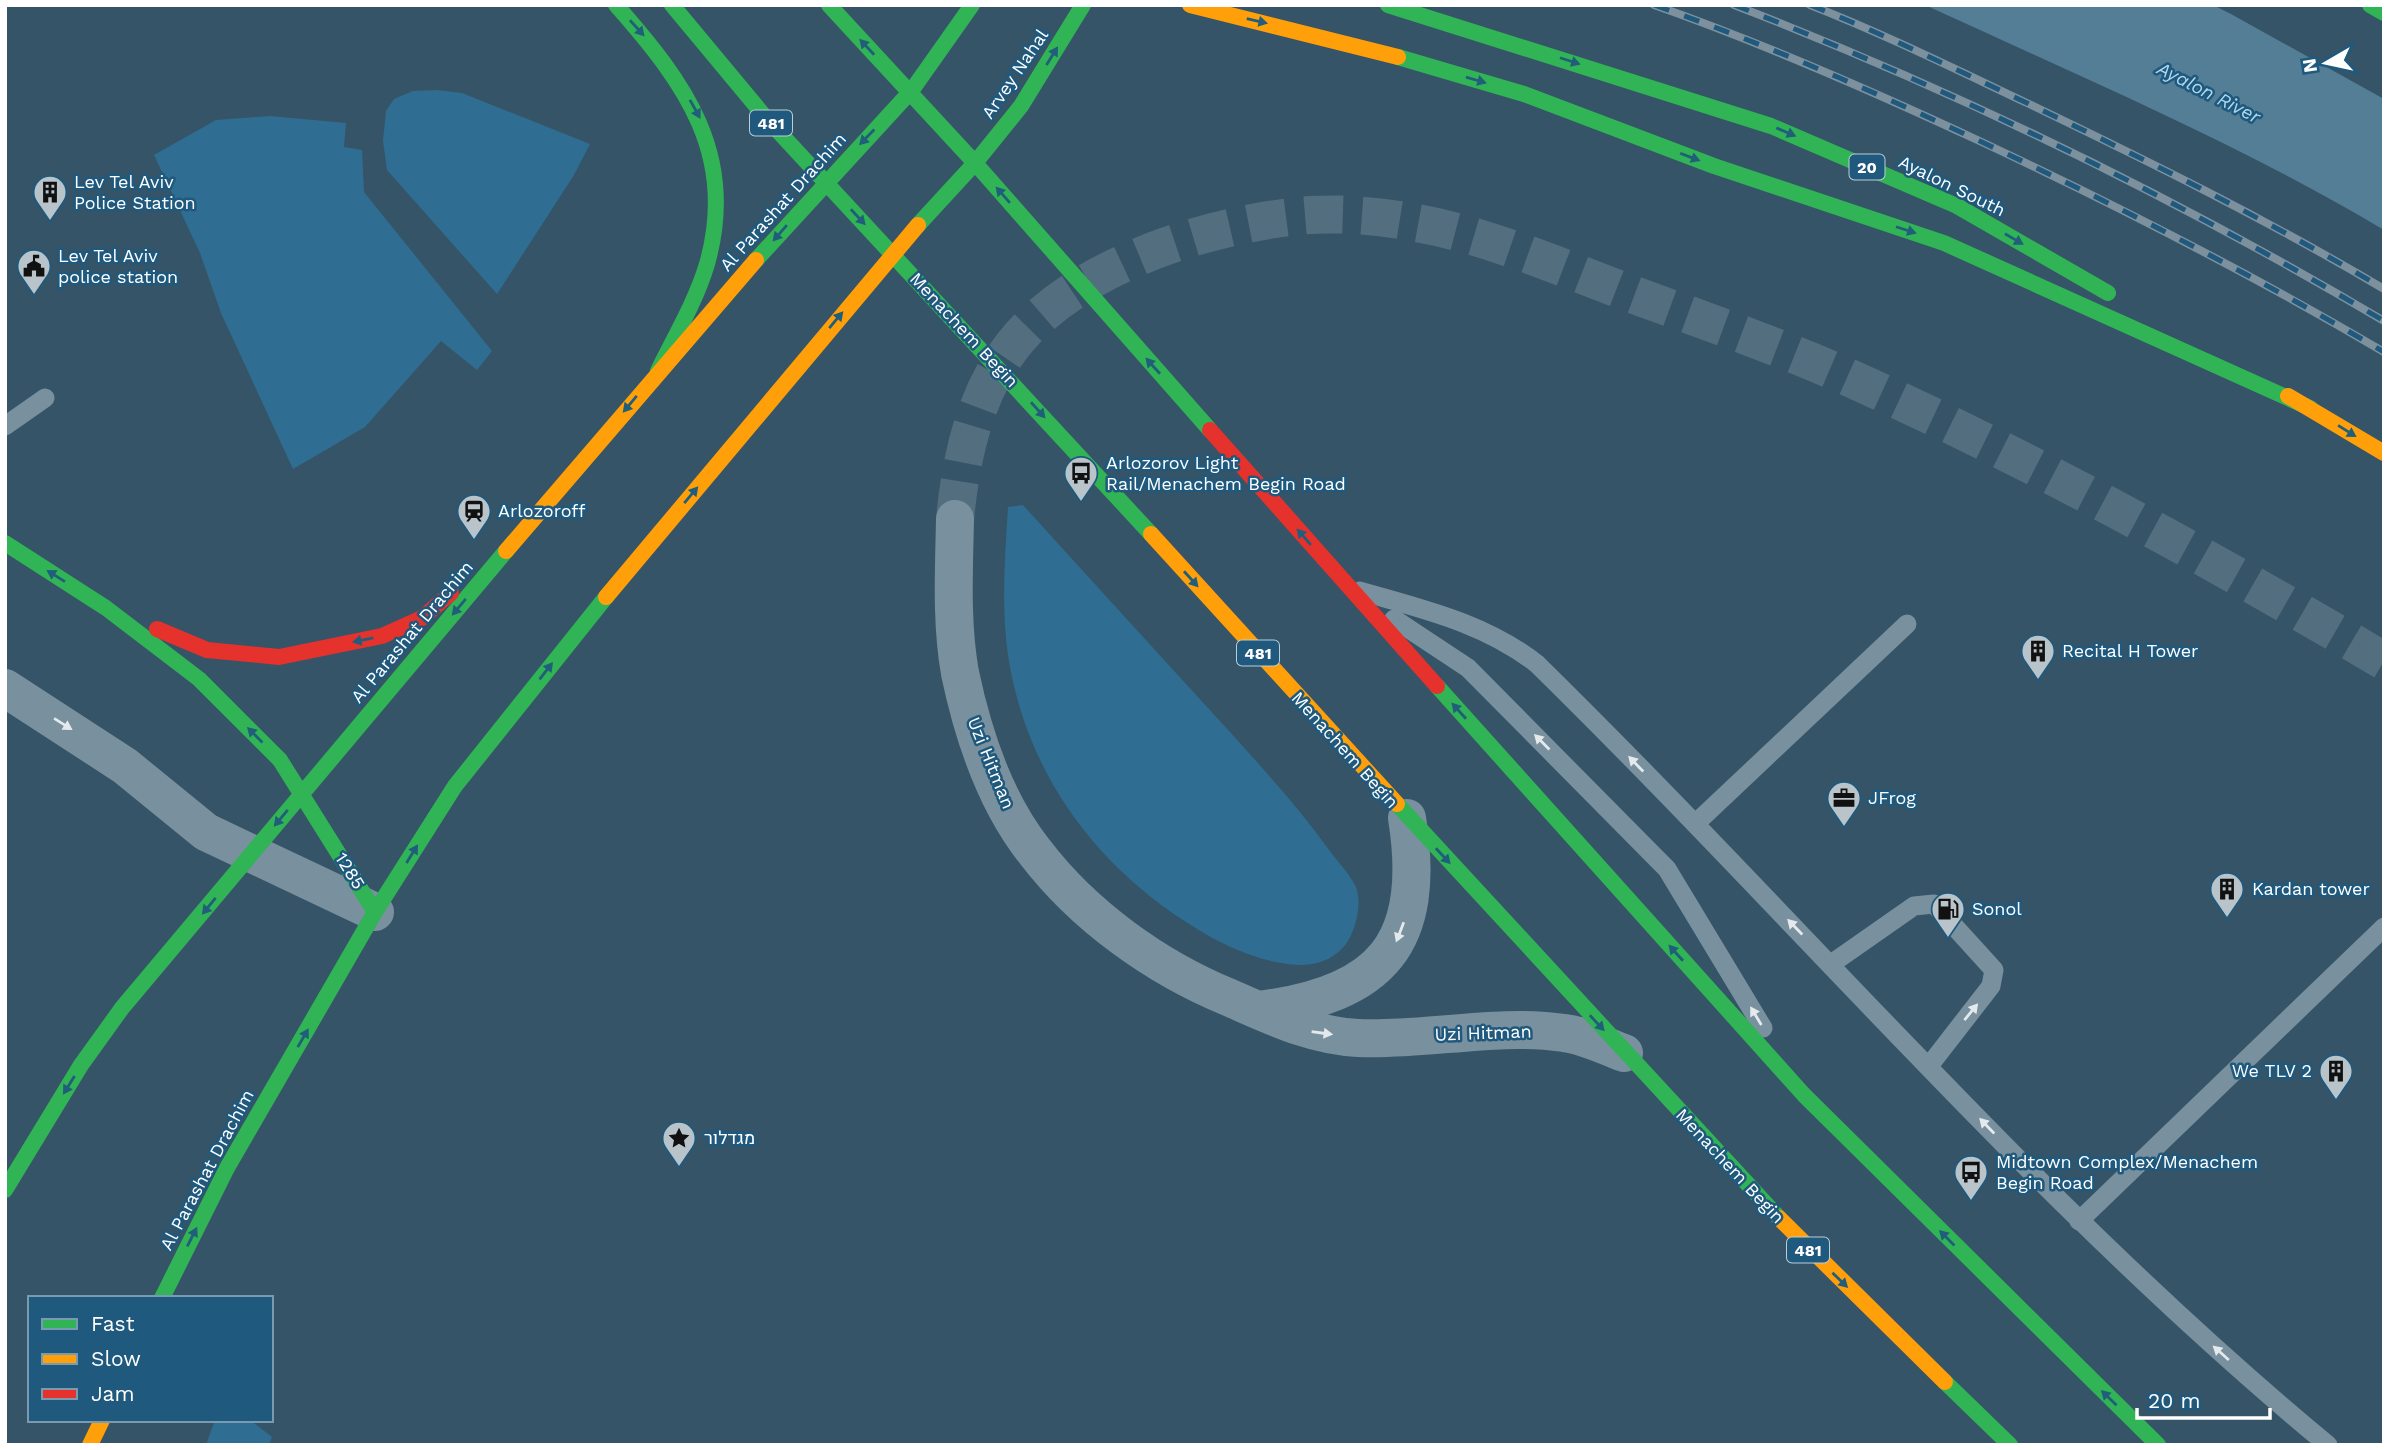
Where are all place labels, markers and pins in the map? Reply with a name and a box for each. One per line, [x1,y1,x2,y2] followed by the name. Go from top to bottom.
[74,171,196,213] place label: Lev Tel Aviv Police Station
[31,173,69,222] building icon: Lev Tel Aviv Police Station
[58,245,178,287] place label: Lev Tel Aviv police station
[15,247,53,296] public building icon: Lev Tel Aviv police station
[1106,452,1346,494] place label: Arlozorov Light Rail/Menachem Begin Road
[1062,454,1100,503] bus stop icon: Arlozorov Light Rail/Menachem Begin Road
[455,492,493,541] station icon: Arlozoroff
[498,500,586,521] place label: Arlozoroff
[2019,632,2057,681] building icon: Recital H Tower
[2062,640,2198,661] place label: Recital H Tower
[1825,779,1863,828] office icon: JFrog
[1868,787,1916,808] place label: JFrog
[2208,870,2246,919] building icon: Kardan tower
[2252,878,2370,899] place label: Kardan tower
[1929,890,1967,939] fuel station icon: Sonol
[1972,898,2022,919] place label: Sonol
[2317,1052,2355,1101] building icon: We TLV 2
[2232,1060,2312,1081] place label: We TLV 2
[660,1119,698,1168] place icon: מגדלור
[704,1127,755,1148] place label: מגדלור
[1996,1151,2258,1193] place label: Midtown Complex/Menachem Begin Road
[1952,1153,1990,1202] bus stop icon: Midtown Complex/Menachem Begin Road

